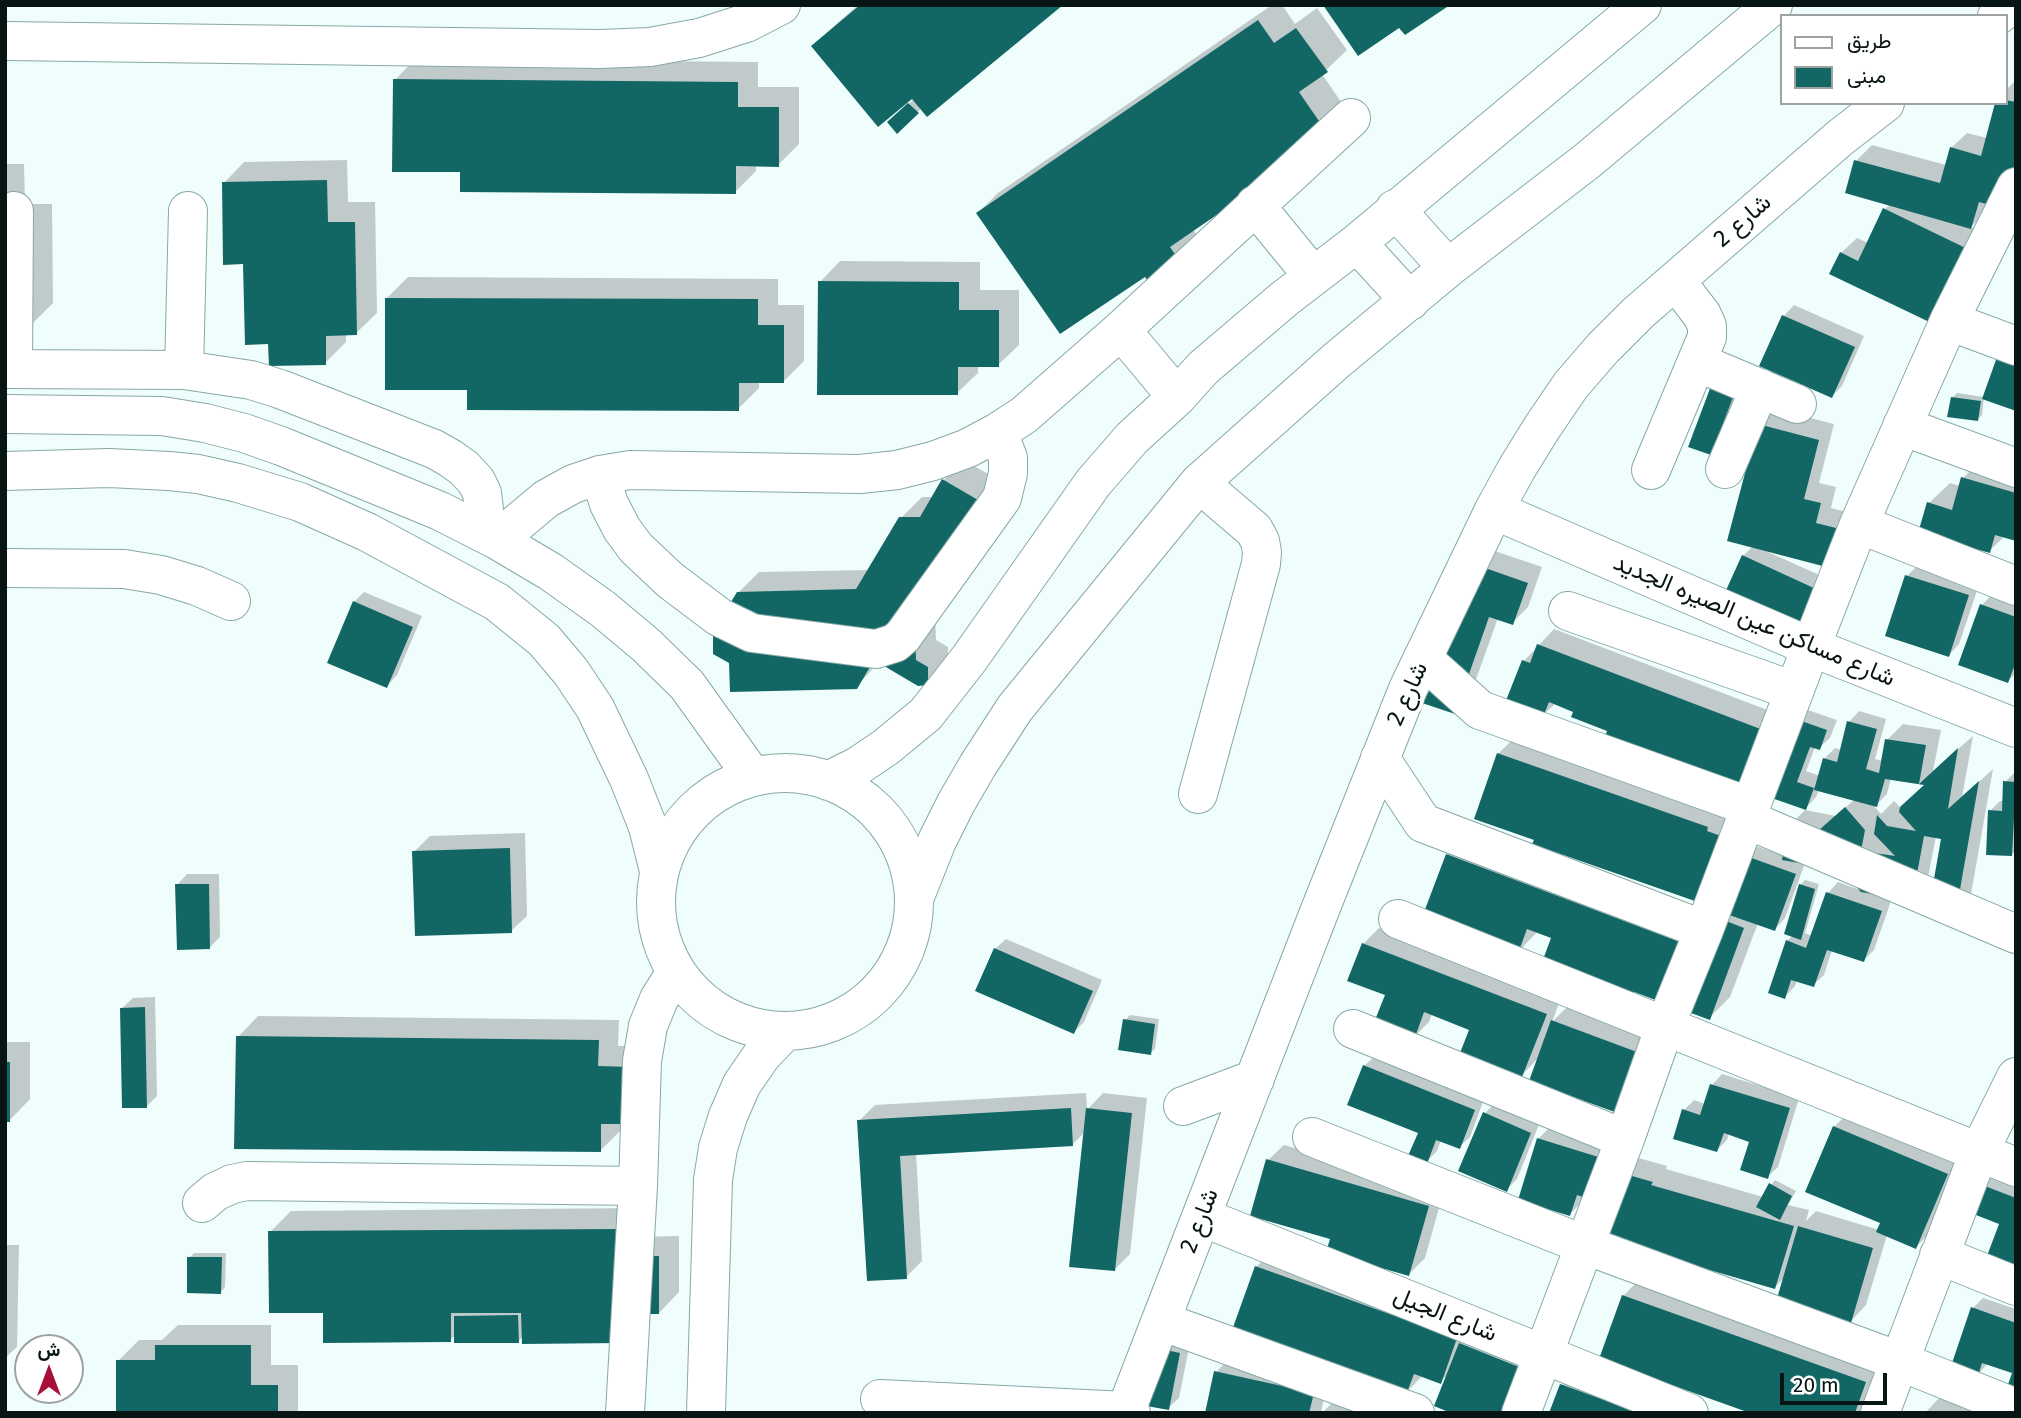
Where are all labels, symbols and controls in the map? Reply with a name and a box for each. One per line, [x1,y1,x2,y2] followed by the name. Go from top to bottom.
[1780,14,2007,105] legend
[1847,28,1892,54] text: طريق
[1847,63,1886,89] text: مبنى
[1708,188,1778,254] street label: شارع 2
[1609,548,1899,694] street label: شارع مساكن عين الصيره الجديد
[1381,658,1435,730] street label: شارع 2
[1175,1185,1225,1257] street label: شارع 2
[1389,1281,1501,1349] street label: شارع الجيل
[14,1334,84,1404] north arrow
[38,1338,60,1361] text: ش
[1783,1358,1890,1402] scale bar
[1793,1372,1839,1398] text: 20 m

